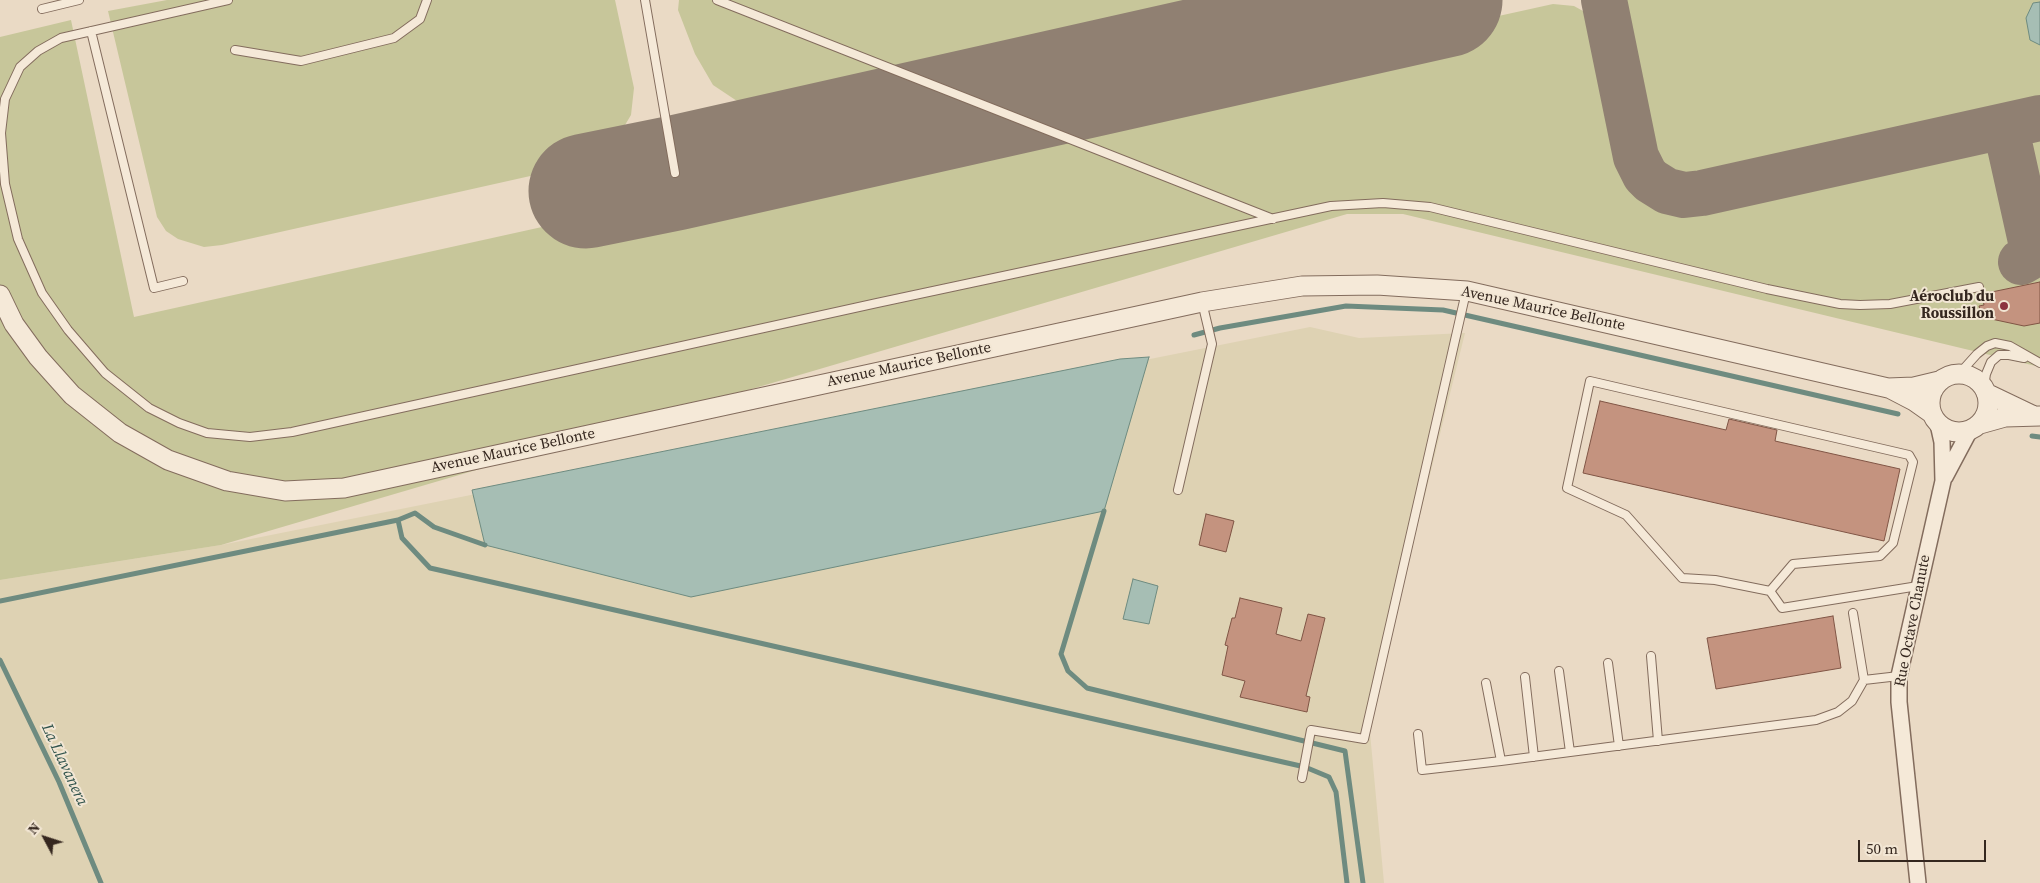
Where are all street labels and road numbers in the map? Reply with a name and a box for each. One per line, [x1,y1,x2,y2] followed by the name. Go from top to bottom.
[1459,283,1627,335] street label: Avenue Maurice Bellonte
[825,339,993,391] street label: Avenue Maurice Bellonte
[429,425,597,477] street label: Avenue Maurice Bellonte
[1891,553,1935,689] street label: Rue Octave Chanute

